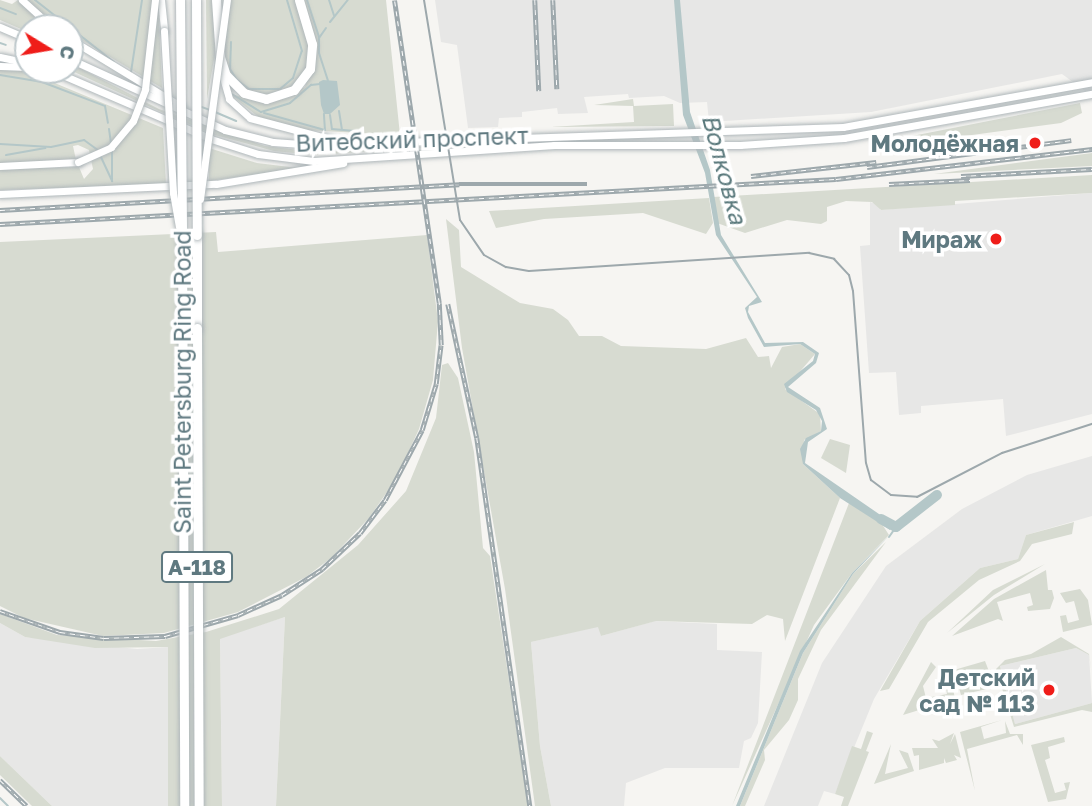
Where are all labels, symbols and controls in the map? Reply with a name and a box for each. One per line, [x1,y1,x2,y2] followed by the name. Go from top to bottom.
[14,14,84,84] north arrow
[56,44,81,62] text: С
[697,111,753,227] water label: Волковка
[295,121,529,157] street label: Витебский проспект
[871,129,1019,157] place label: Молодёжная
[1025,133,1045,153] marker: Молодёжная
[901,225,982,253] place label: Мираж
[168,230,196,534] street label: Saint Petersburg Ring Road
[988,231,1004,247] marker: Мираж
[160,550,234,584] road number: А-118
[919,663,1035,717] place label: Детский сад № 113
[1041,682,1057,698] marker: Детский сад № 113

